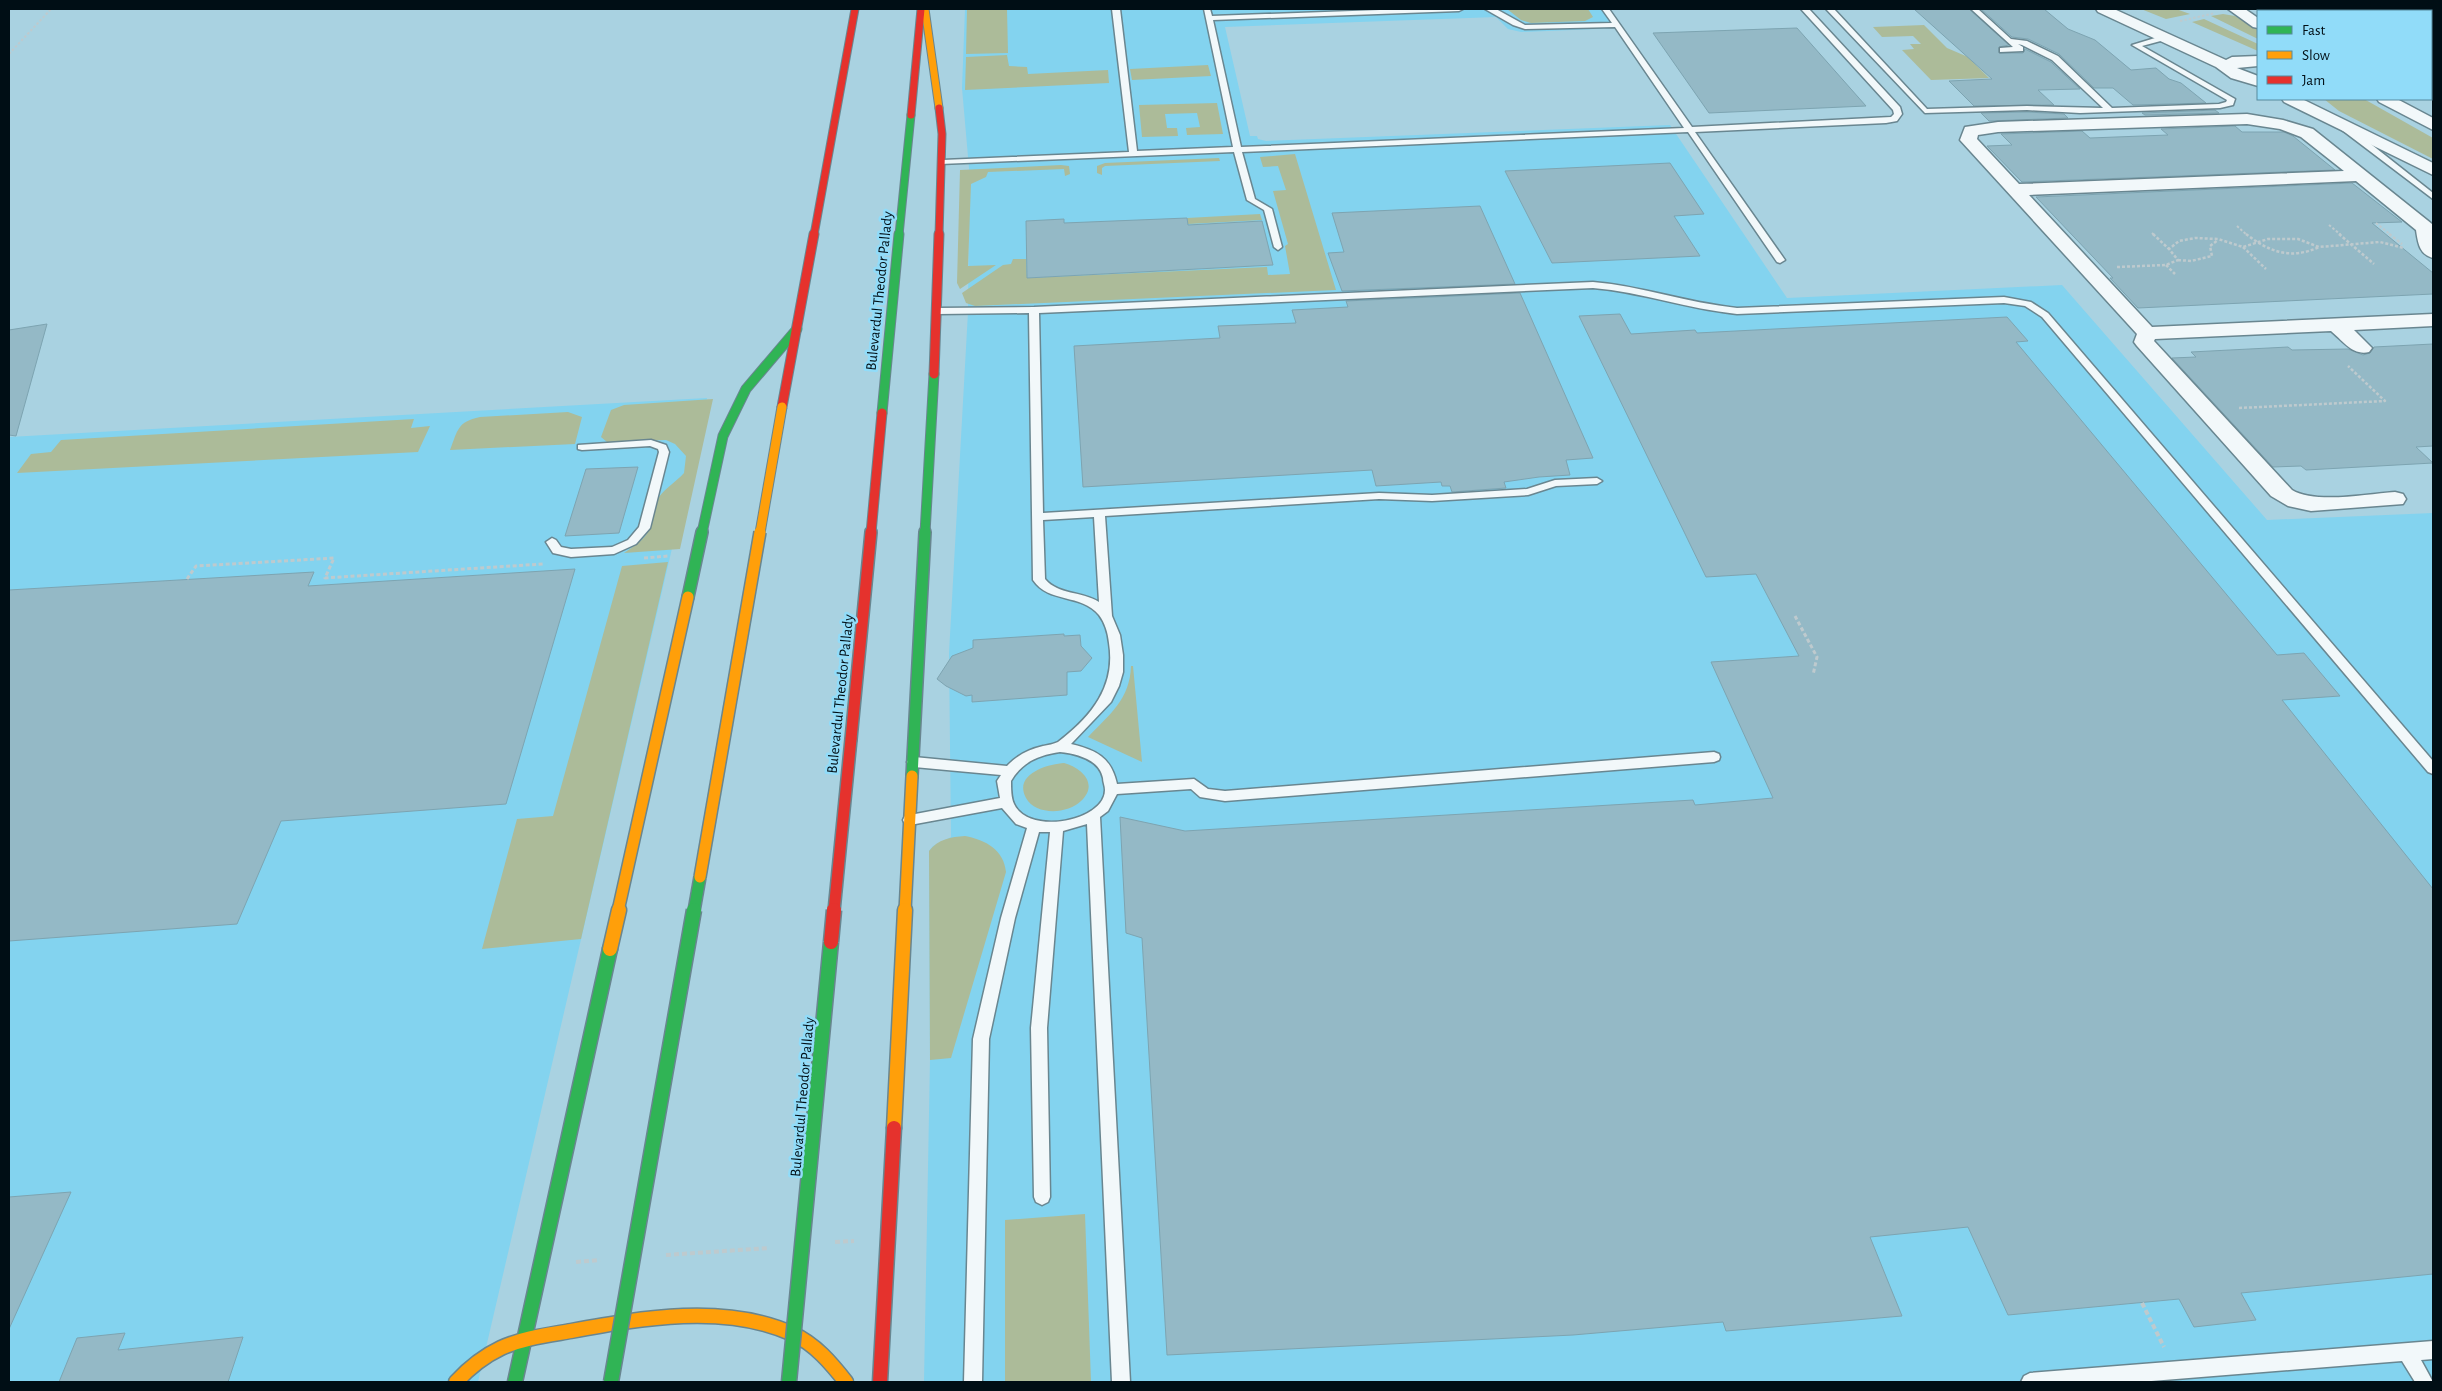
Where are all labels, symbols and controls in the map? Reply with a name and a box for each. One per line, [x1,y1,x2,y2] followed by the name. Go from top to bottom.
[2257,10,2432,100] legend
[2302,23,2326,38] text: Fast
[2302,48,2330,63] text: Slow
[2302,73,2325,88] text: Jam
[864,210,895,371] street label: Bulevardul Theodor Pallady
[825,613,856,774] street label: Bulevardul Theodor Pallady
[788,1016,817,1177] street label: Bulevardul Theodor Pallady

